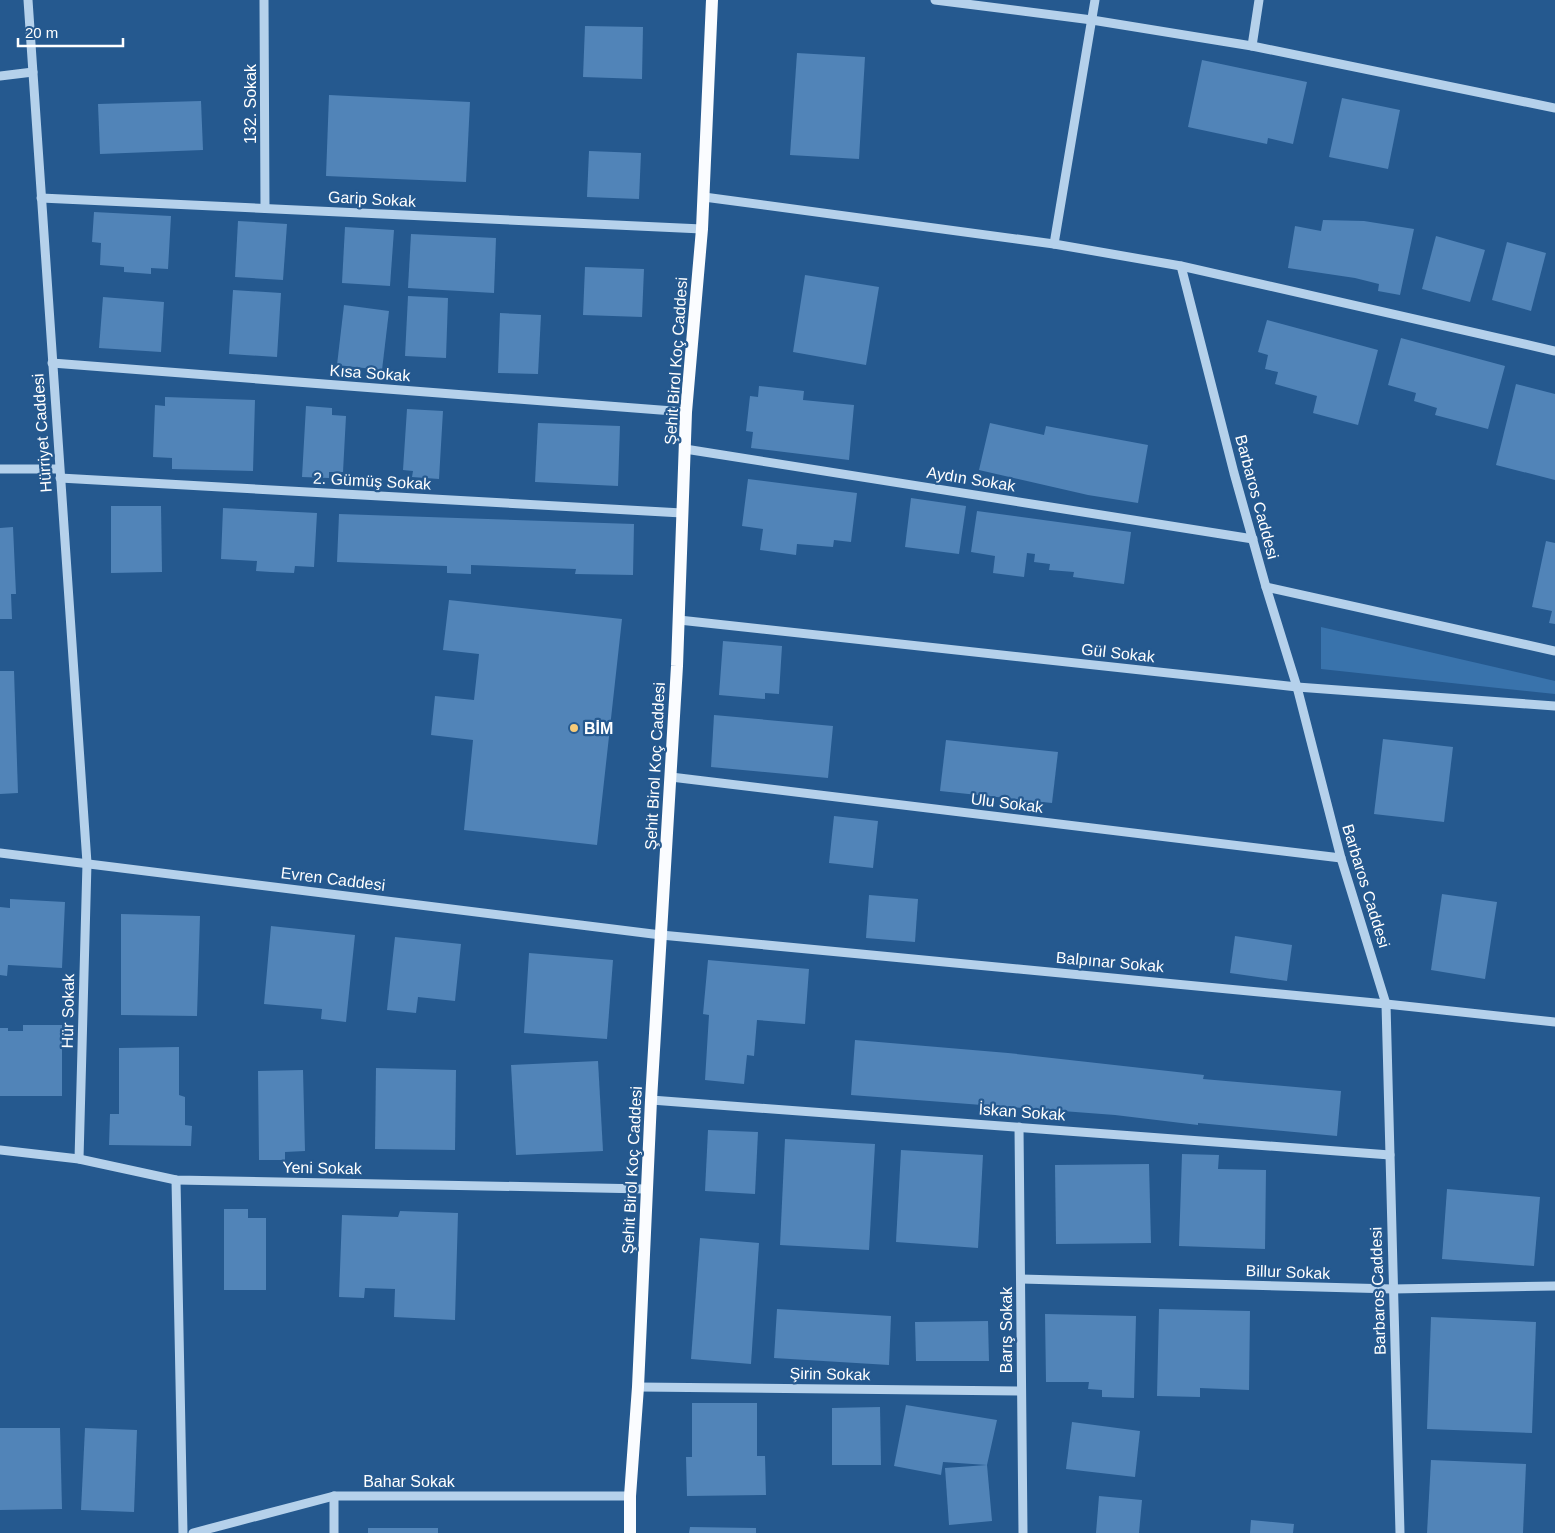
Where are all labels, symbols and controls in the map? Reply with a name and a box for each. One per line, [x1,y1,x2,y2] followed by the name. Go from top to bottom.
[18,15,122,47] scale bar
[25,24,58,41] text: 20 m
[242,63,259,144] street label: 132. Sokak
[328,188,417,210] street label: Garip Sokak
[662,277,690,445] street label: Şehit Birol Koç Caddesi
[329,362,412,384] street label: Kısa Sokak
[29,373,55,493] street label: Hürriyet Caddesi
[1232,433,1282,561] street label: Barbaros Caddesi
[925,464,1018,495] street label: Aydın Sokak
[312,469,432,493] street label: 2. Gümüş Sokak
[1080,641,1157,665] street label: Gül Sokak
[642,682,668,850] street label: Şehit Birol Koç Caddesi
[584,720,613,737] place label: BİM
[568,722,580,734] marker: BİM
[970,790,1045,816] street label: Ulu Sokak
[1339,822,1393,950] street label: Barbaros Caddesi
[280,864,386,894] street label: Evren Caddesi
[1055,949,1166,975] street label: Balpınar Sokak
[59,973,77,1048] street label: Hür Sokak
[619,1086,645,1254] street label: Şehit Birol Koç Caddesi
[978,1099,1067,1124] street label: İskan Sokak
[282,1159,363,1177] street label: Yeni Sokak
[1367,1227,1389,1355] street label: Barbaros Caddesi
[1245,1262,1332,1282] street label: Billur Sokak
[998,1286,1015,1373] street label: Barış Sokak
[789,1365,872,1383] street label: Şirin Sokak
[363,1473,456,1490] street label: Bahar Sokak

